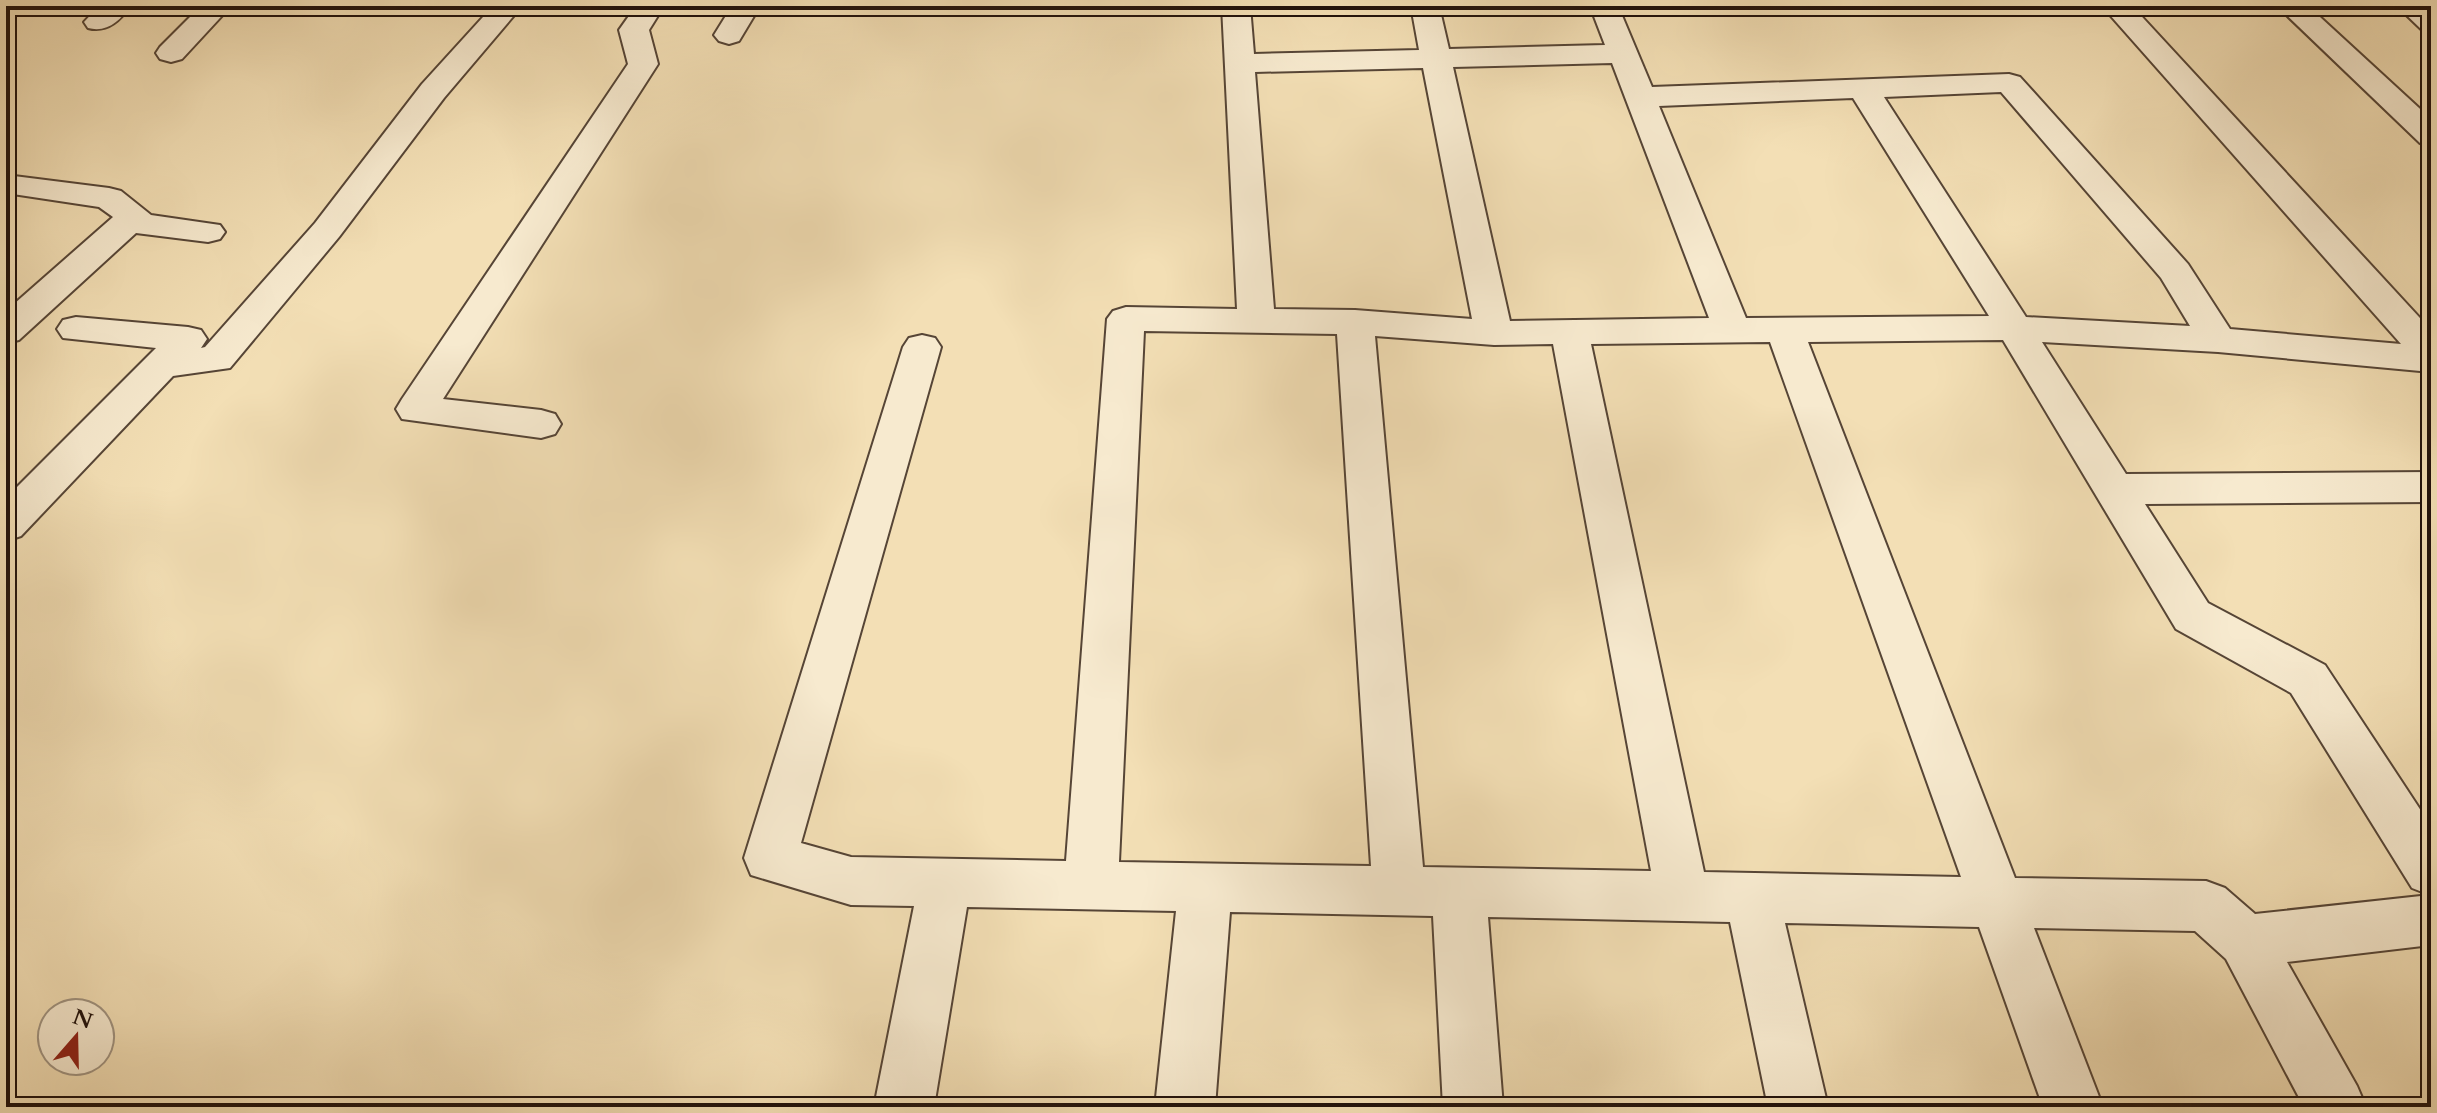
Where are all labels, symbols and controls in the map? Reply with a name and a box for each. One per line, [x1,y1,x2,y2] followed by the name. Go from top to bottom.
[36,997,116,1077] north arrow
[68,1002,97,1037] text: N

